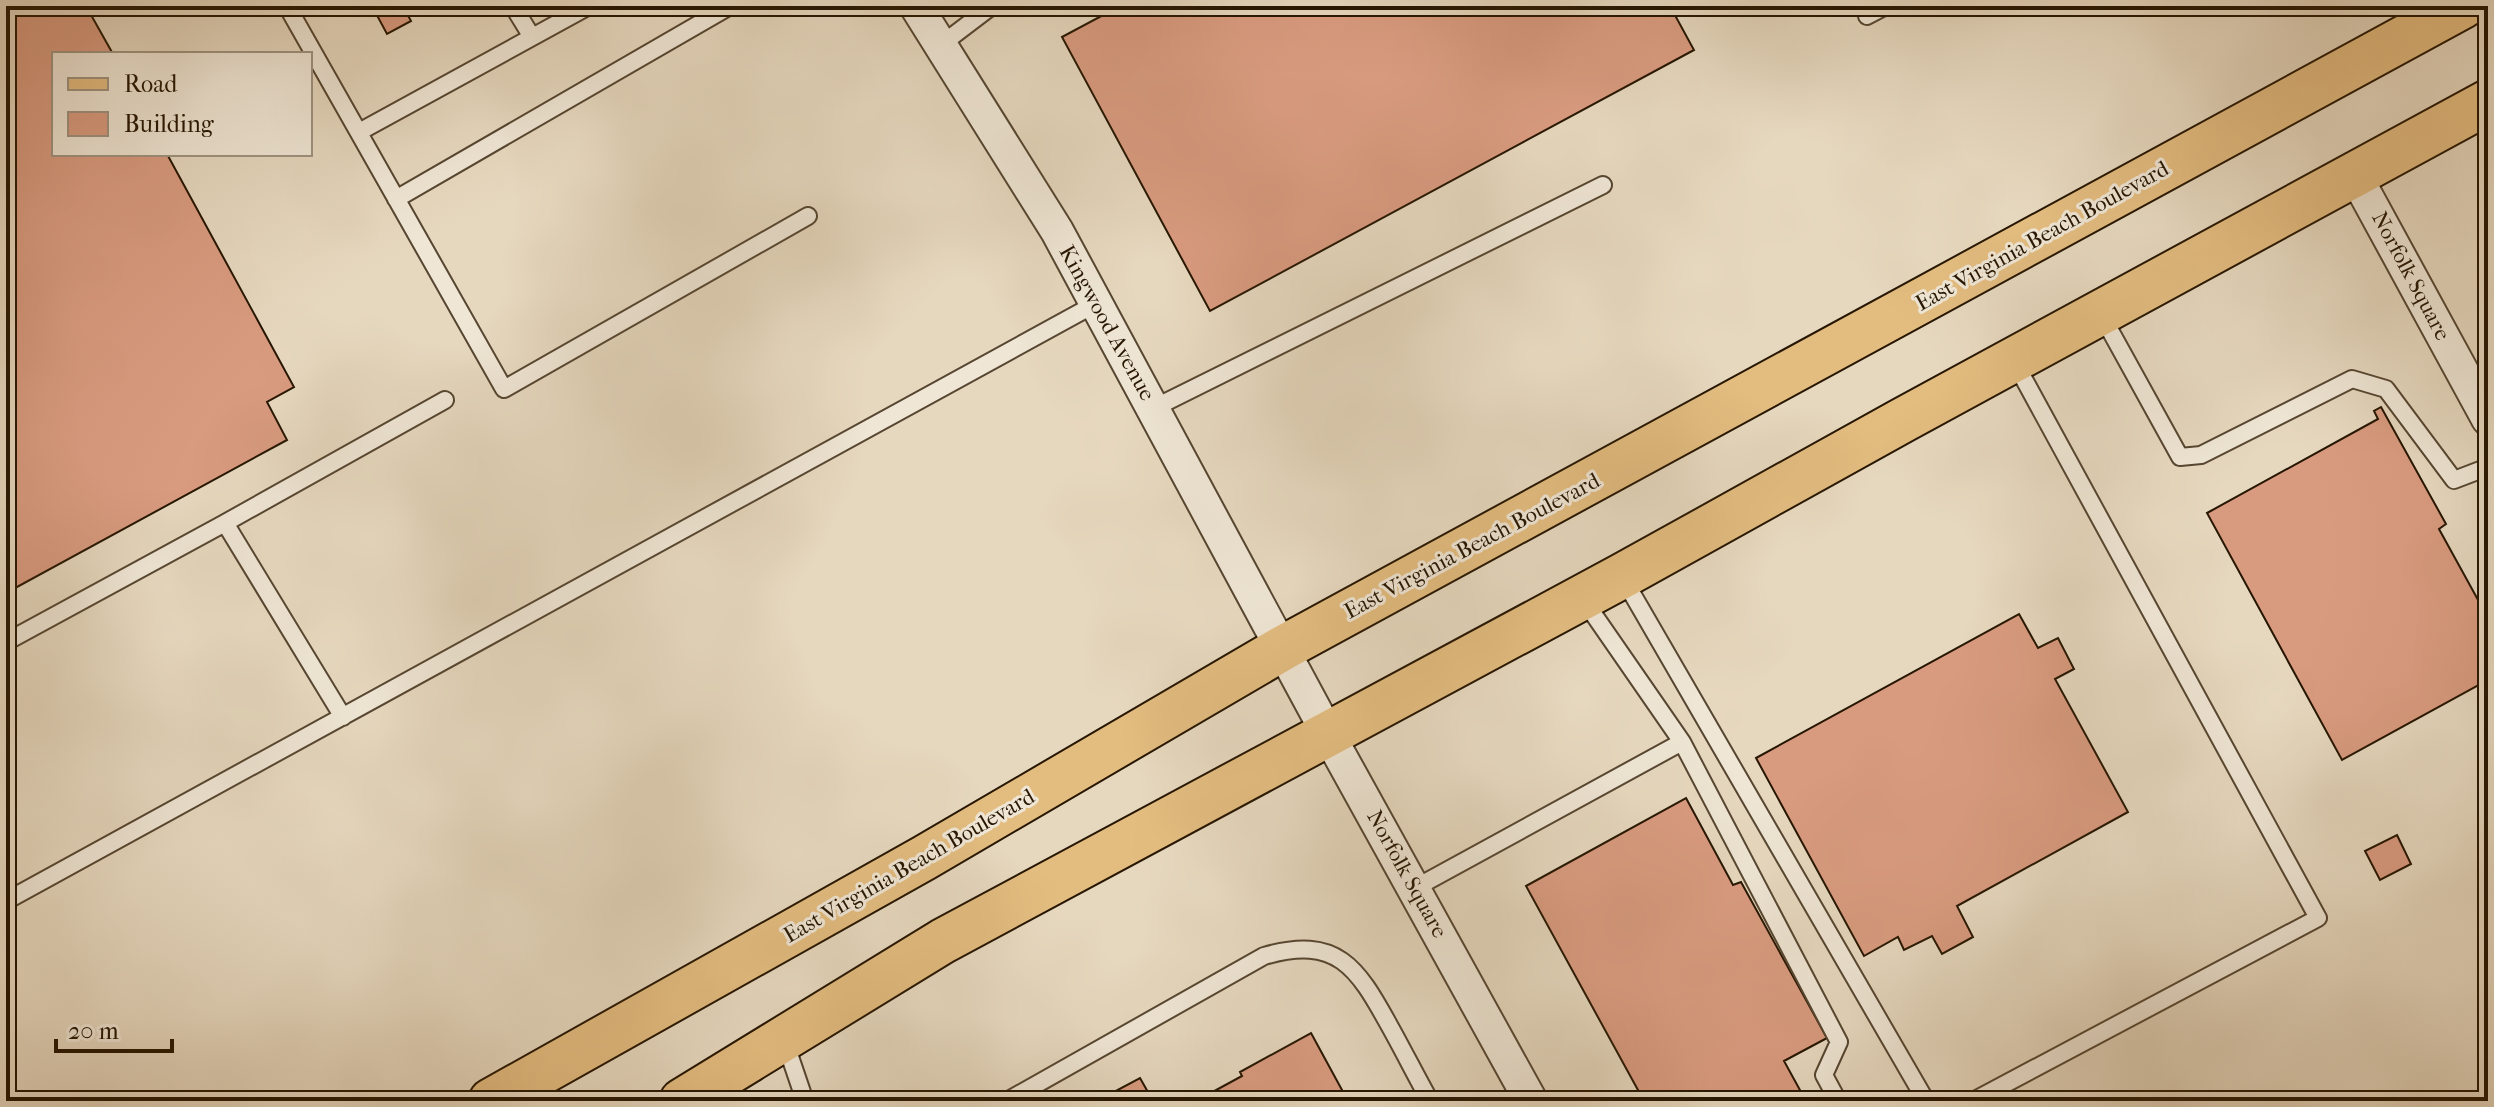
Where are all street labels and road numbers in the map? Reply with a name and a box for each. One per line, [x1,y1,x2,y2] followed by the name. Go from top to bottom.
[1911,155,2174,317] street label: East Virginia Beach Boulevard
[2366,207,2456,345] street label: Norfolk Square
[1054,241,1160,405] street label: Kingwood Avenue
[1340,467,1605,624] street label: East Virginia Beach Boulevard
[779,783,1040,949] street label: East Virginia Beach Boulevard
[1361,806,1453,943] street label: Norfolk Square

